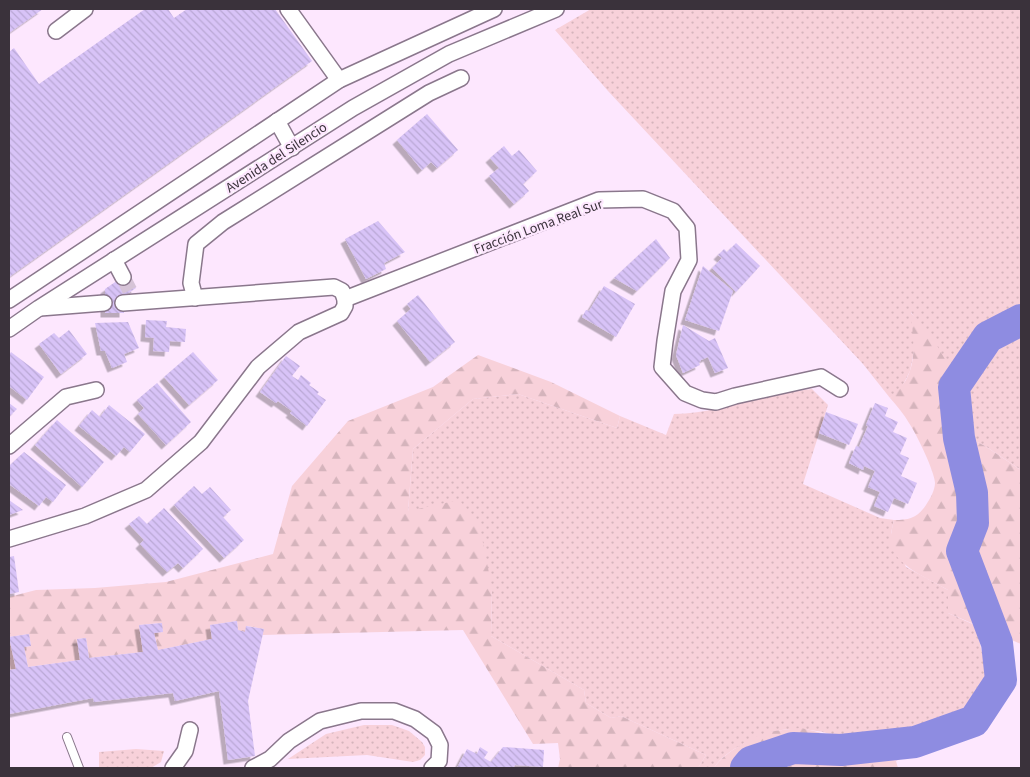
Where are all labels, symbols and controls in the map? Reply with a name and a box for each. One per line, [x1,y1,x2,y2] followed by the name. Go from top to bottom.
[222,118,331,198] street label: Avenida del Silencio
[471,194,606,260] street label: Fracción Loma Real Sur

